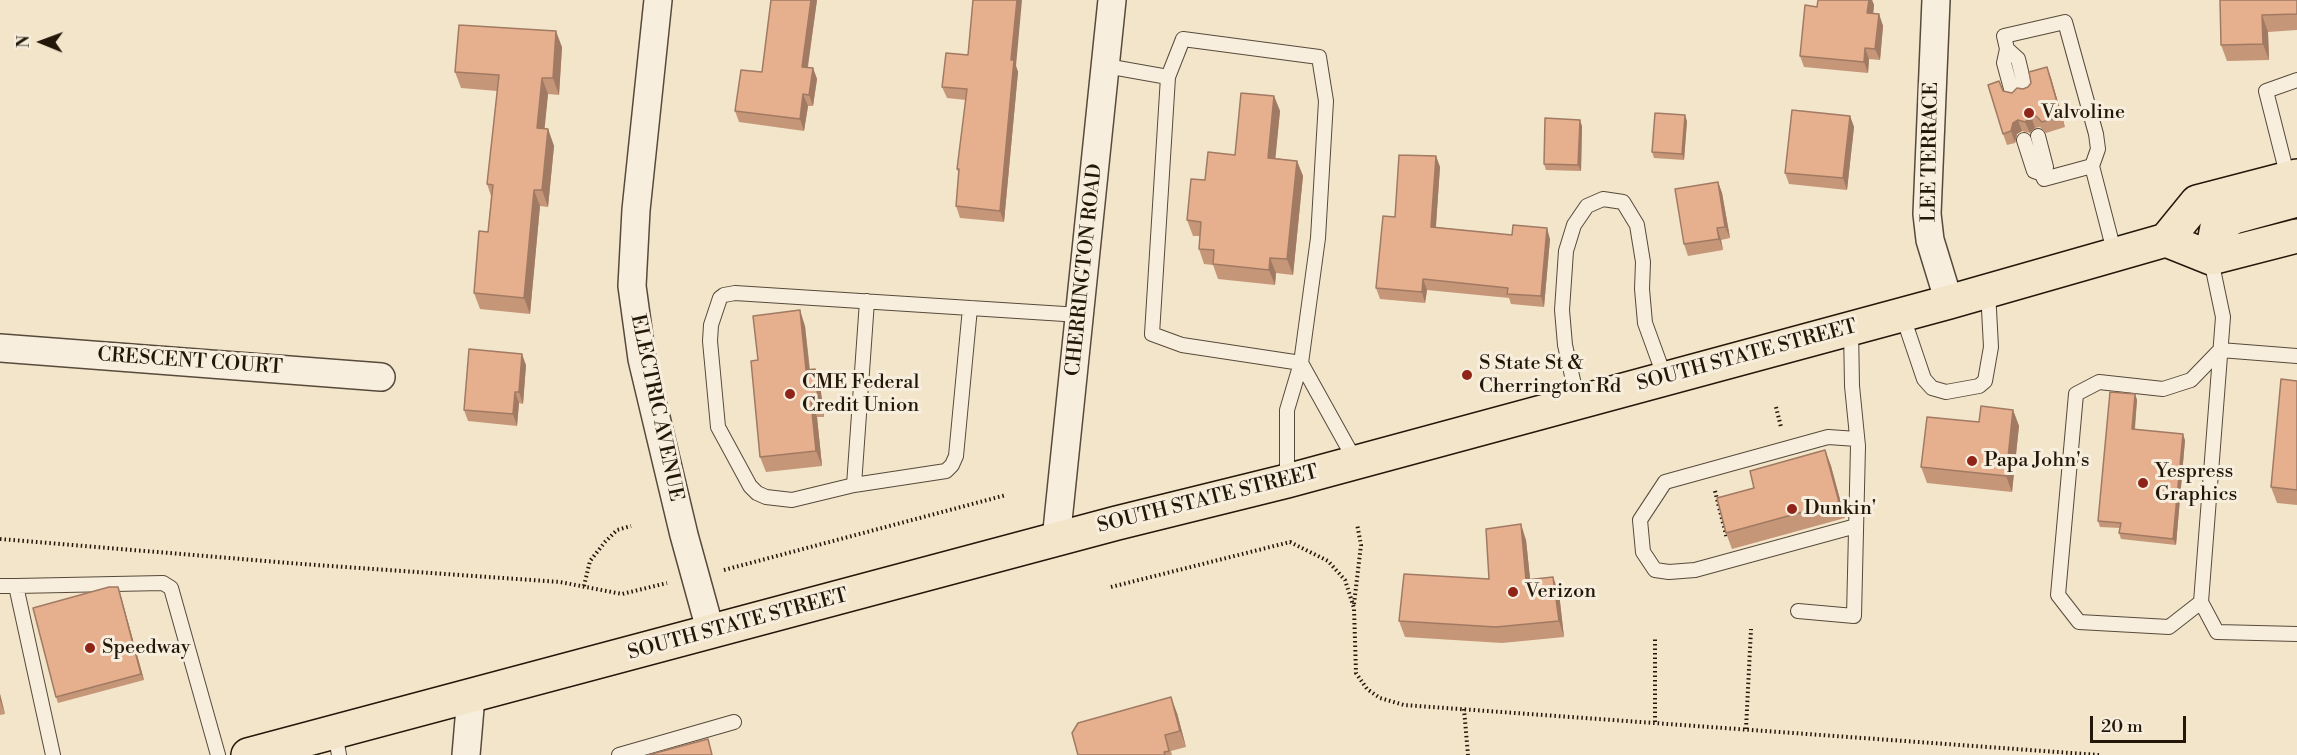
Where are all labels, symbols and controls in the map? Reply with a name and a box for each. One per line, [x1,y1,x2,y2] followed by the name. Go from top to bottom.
[12,12,72,72] north arrow
[14,35,34,48] text: N
[1918,82,1944,222] street label: LEE TERRACE
[2041,101,2125,125] place label: Valvoline
[2022,106,2036,120] marker: Valvoline
[1062,162,1108,378] street label: CHERRINGTON ROAD
[624,312,688,504] street label: ELECTRIC AVENUE
[1634,315,1860,397] street label: SOUTH STATE STREET
[97,344,283,380] street label: CRESCENT COURT
[1479,352,1621,399] place label: S State St & Cherrington Rd
[1460,368,1474,382] marker: S State St & Cherrington Rd
[802,371,919,418] place label: CME Federal Credit Union
[783,387,797,401] marker: CME Federal Credit Union
[1984,449,2089,473] place label: Papa John's
[1965,454,1979,468] marker: Papa John's
[2155,460,2237,507] place label: Yespress Graphics
[1095,461,1321,539] street label: SOUTH STATE STREET
[2136,476,2150,490] marker: Yespress Graphics
[1804,497,1876,521] place label: Dunkin'
[1785,502,1799,516] marker: Dunkin'
[1525,580,1596,604] place label: Verizon
[625,584,851,666] street label: SOUTH STATE STREET
[1506,585,1520,599] marker: Verizon
[102,636,190,660] place label: Speedway
[83,641,97,655] marker: Speedway
[2093,704,2189,742] scale bar
[2101,715,2143,738] text: 20 m

